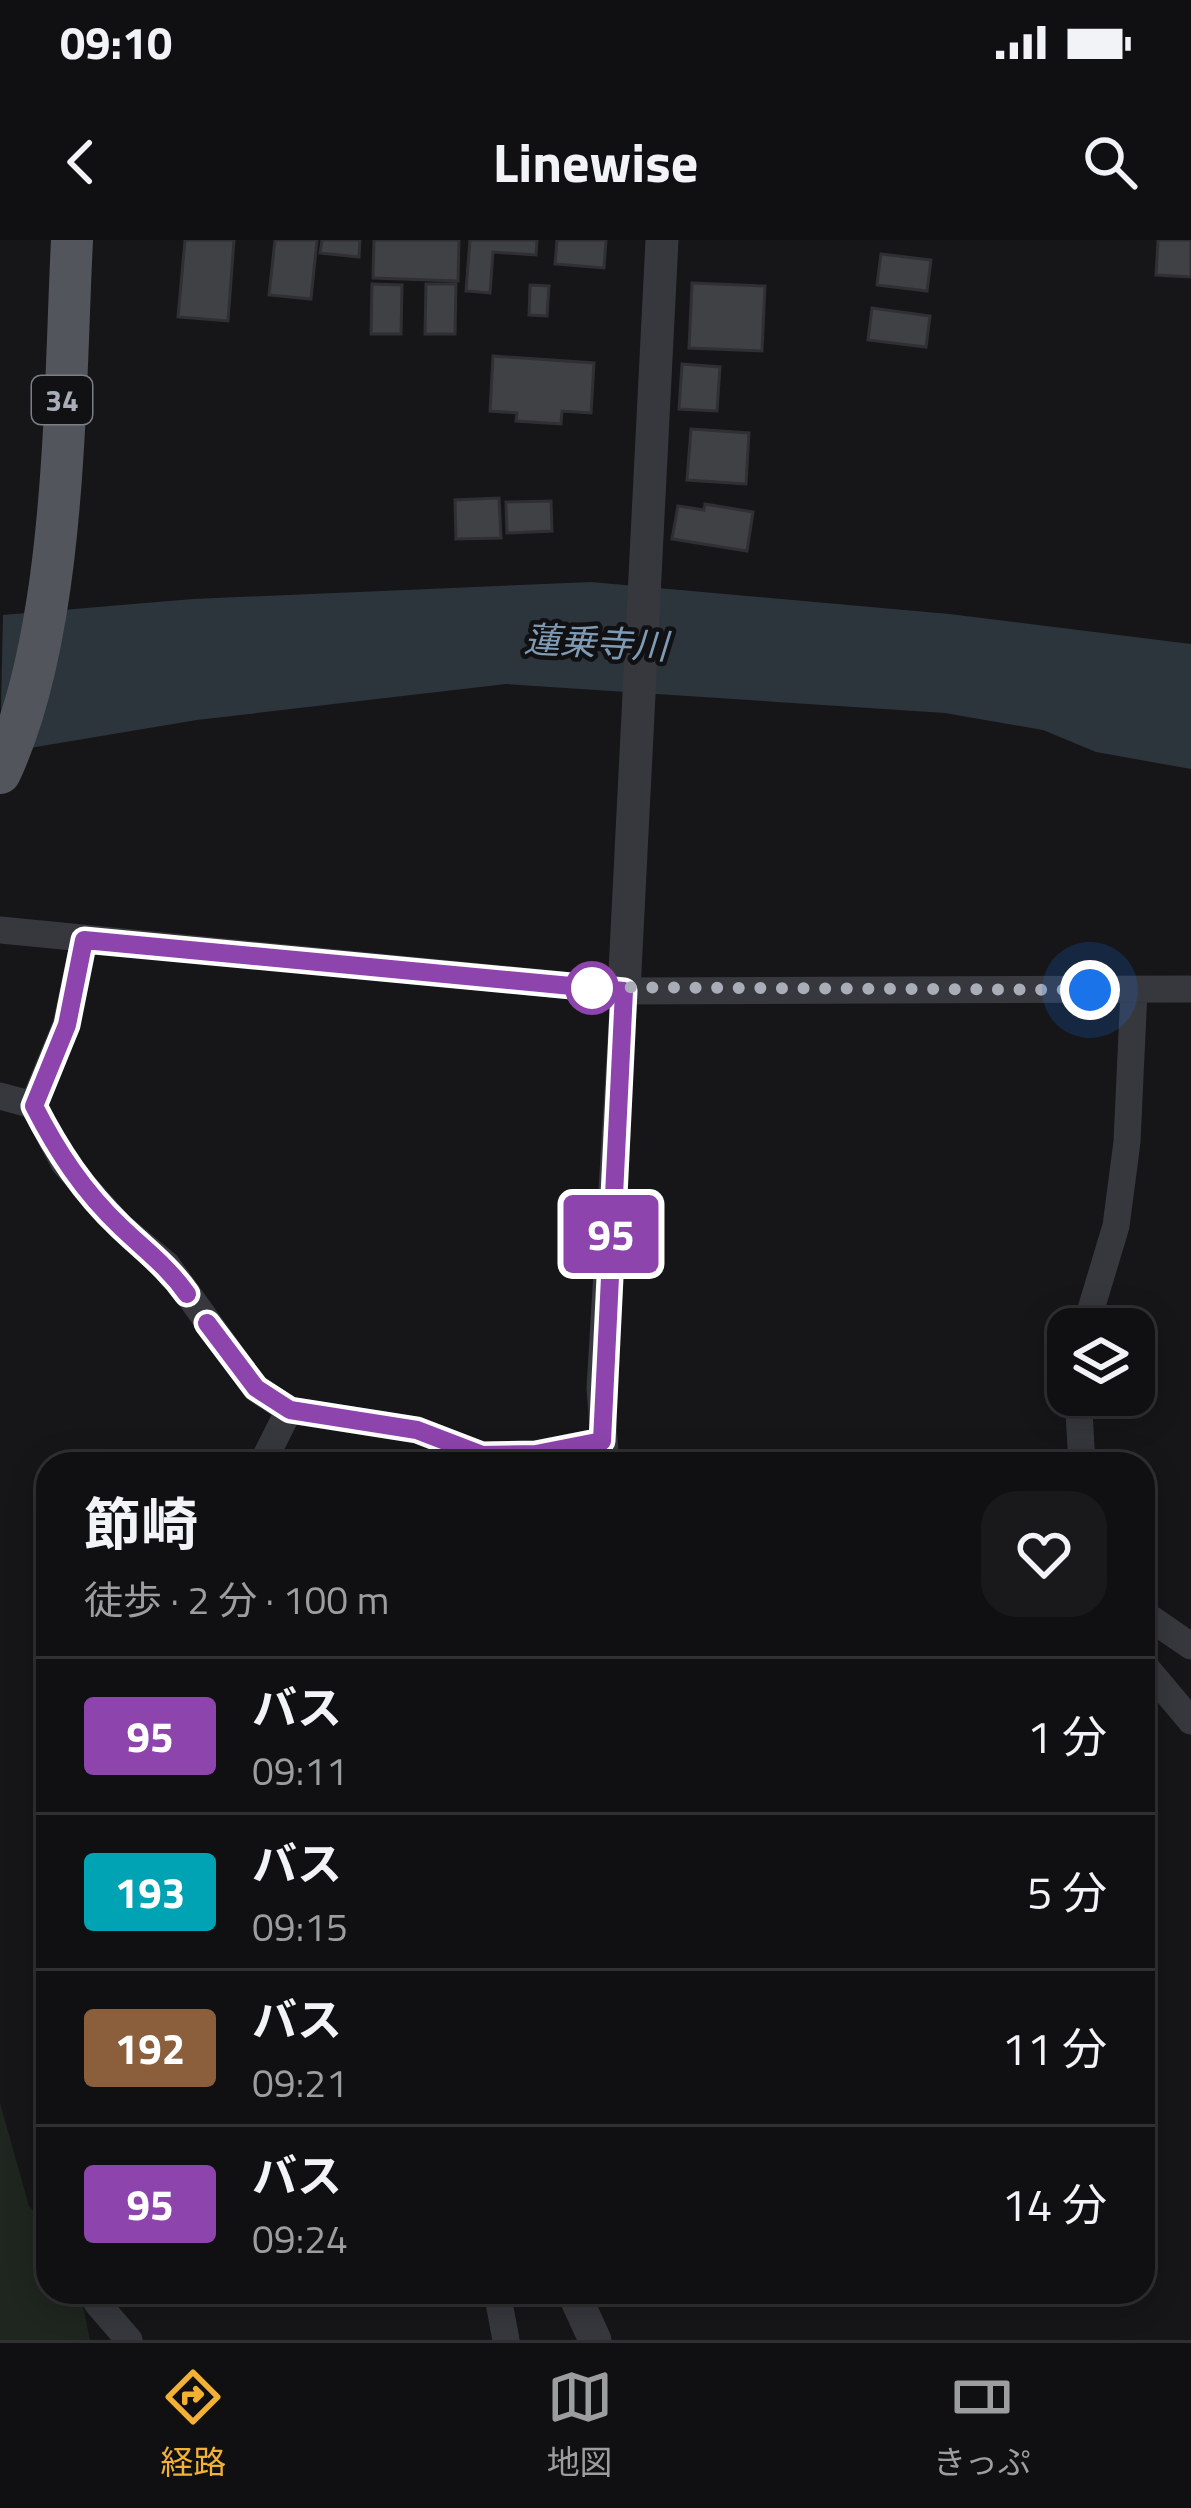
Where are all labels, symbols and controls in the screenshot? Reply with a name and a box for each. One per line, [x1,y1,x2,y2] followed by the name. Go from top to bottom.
[60,8,172,76] text: 09:10
[493,121,698,203] text: Linewise
[48,129,114,195] icon: back
[1077,129,1143,195] icon: search
[32,376,92,424] road number: 34
[523,611,673,673] water label: 蓮乗寺川
[1060,960,1120,1020] your location
[567,963,617,1013] unlabelled marker
[557,1195,665,1273] line badge: 95
[587,1202,635,1266] text: 95
[1047,1308,1155,1416] map controls
[1047,1308,1155,1416] button: layers
[84,1480,198,1567] text: 節崎
[981,1491,1107,1617] button: heart
[84,1570,389,1629] text: 徒歩 · 2 分 · 100 m
[252,1673,342,1741] text: バス
[1027,1702,1107,1770] text: 1 分
[126,1704,174,1768] text: 95
[252,1741,348,1800] text: 09:11
[252,1829,342,1897] text: バス
[1027,1858,1107,1926] text: 5 分
[115,1860,185,1924] text: 193
[252,1897,348,1956] text: 09:15
[252,1985,342,2053] text: バス
[1002,2014,1107,2082] text: 11 分
[115,2016,185,2080] text: 192
[252,2053,348,2112] text: 09:21
[252,2141,342,2209] text: バス
[1002,2170,1107,2238] text: 14 分
[126,2172,174,2236] text: 95
[252,2209,348,2268] text: 09:24
[160,2364,226,2487] tab: 経路
[547,2364,613,2487] tab: 地図
[933,2364,1031,2487] tab: きっぷ

